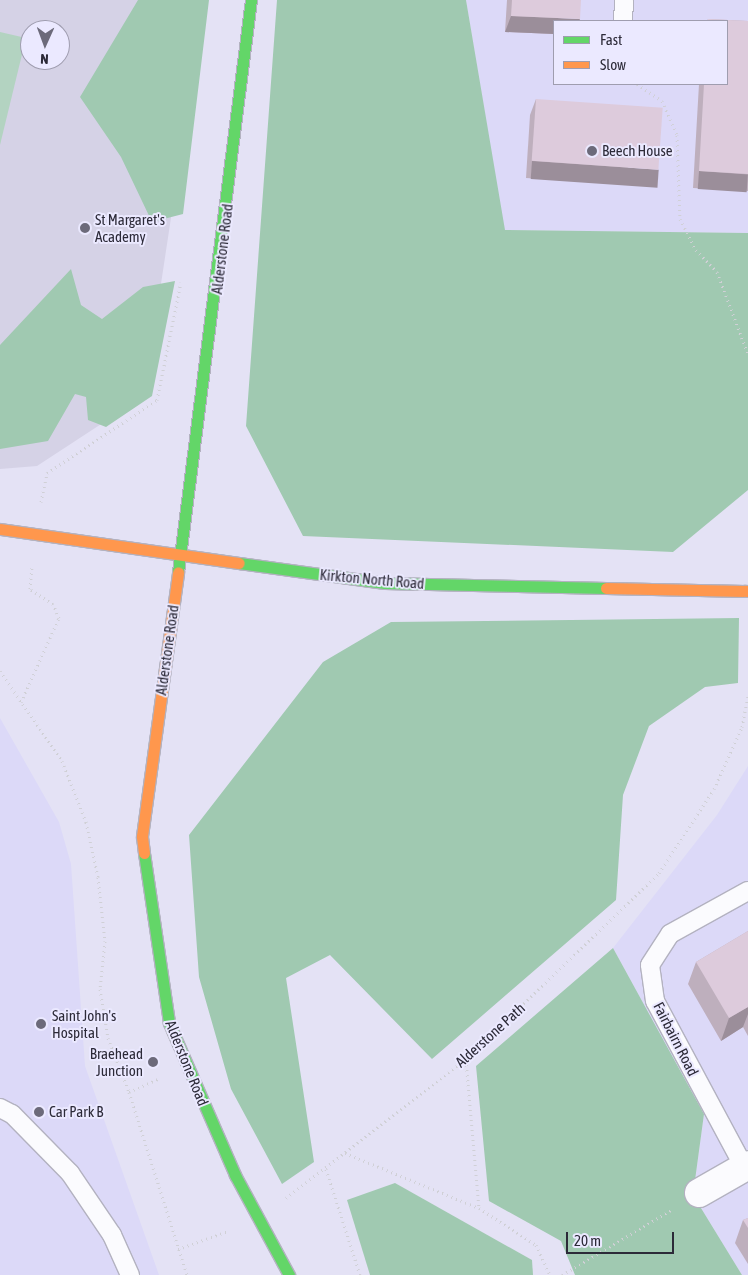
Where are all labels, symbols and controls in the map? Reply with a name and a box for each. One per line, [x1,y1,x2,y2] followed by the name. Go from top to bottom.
[20,20,70,70] north arrow
[553,20,728,85] legend
[600,31,622,48] text: Fast
[40,51,49,67] text: N
[600,56,626,73] text: Slow
[602,142,673,160] place label: Beech House
[586,145,598,157] marker: Beech House
[208,203,236,295] street label: Alderstone Road
[95,210,165,245] place label: St Margaret's Academy
[79,222,91,234] marker: St Margaret's Academy
[319,565,425,593] street label: Kirkton North Road
[152,604,182,696] street label: Alderstone Road
[451,999,529,1071] street label: Alderstone Path
[650,999,702,1079] street label: Fairbairn Road
[52,1006,116,1041] place label: Saint John's Hospital
[34,1017,48,1031] marker: Saint John's Hospital
[162,1018,212,1108] street label: Alderstone Road
[90,1044,143,1079] place label: Braehead Junction
[147,1056,159,1068] marker: Braehead Junction
[49,1103,103,1121] place label: Car Park B
[33,1106,45,1118] marker: Car Park B
[568,1222,676,1254] scale bar
[574,1232,601,1249] text: 20 m

